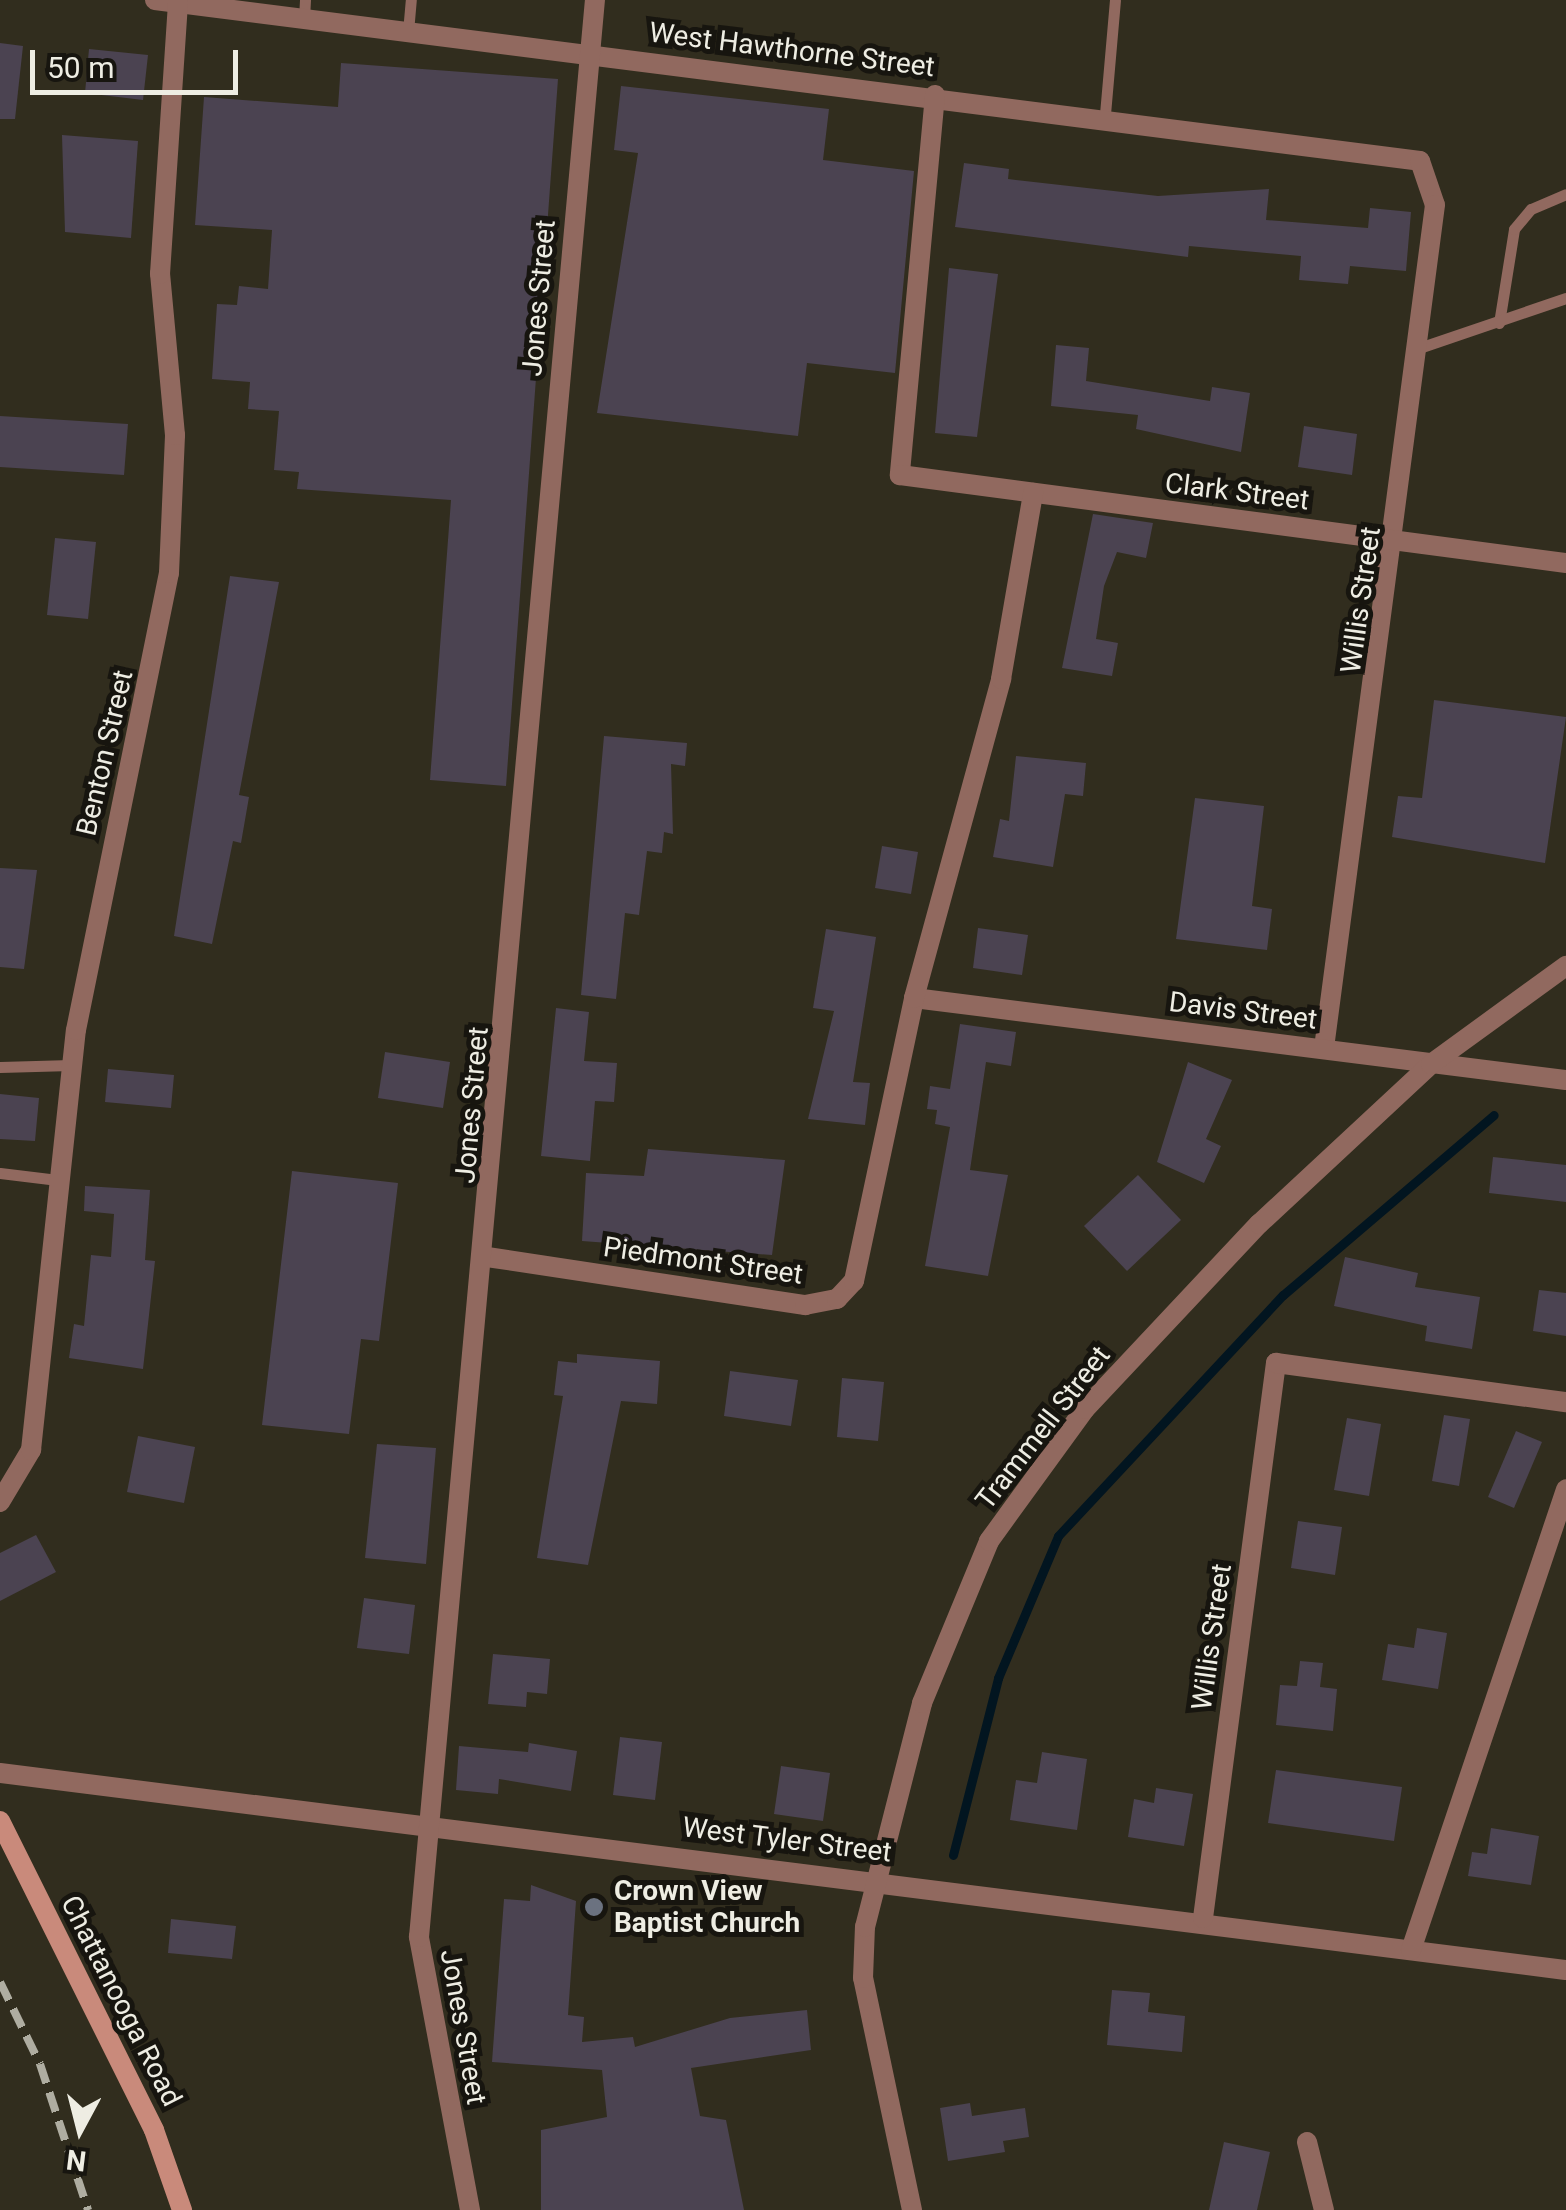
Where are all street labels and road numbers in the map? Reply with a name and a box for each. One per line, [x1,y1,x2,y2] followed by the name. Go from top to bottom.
[647,16,937,84] street label: West Hawthorne Street
[515,218,563,378] street label: Jones Street
[1163,467,1311,517] street label: Clark Street
[1334,525,1388,675] street label: Willis Street
[70,667,140,839] street label: Benton Street
[1167,985,1319,1037] street label: Davis Street
[448,1025,496,1185] street label: Jones Street
[601,1230,805,1292] street label: Piedmont Street
[969,1340,1117,1516] street label: Trammell Street
[1185,1562,1239,1712] street label: Willis Street
[680,1810,894,1870] street label: West Tyler Street
[53,1890,189,2112] street label: Chattanooga Road
[433,1947,493,2107] street label: Jones Street

